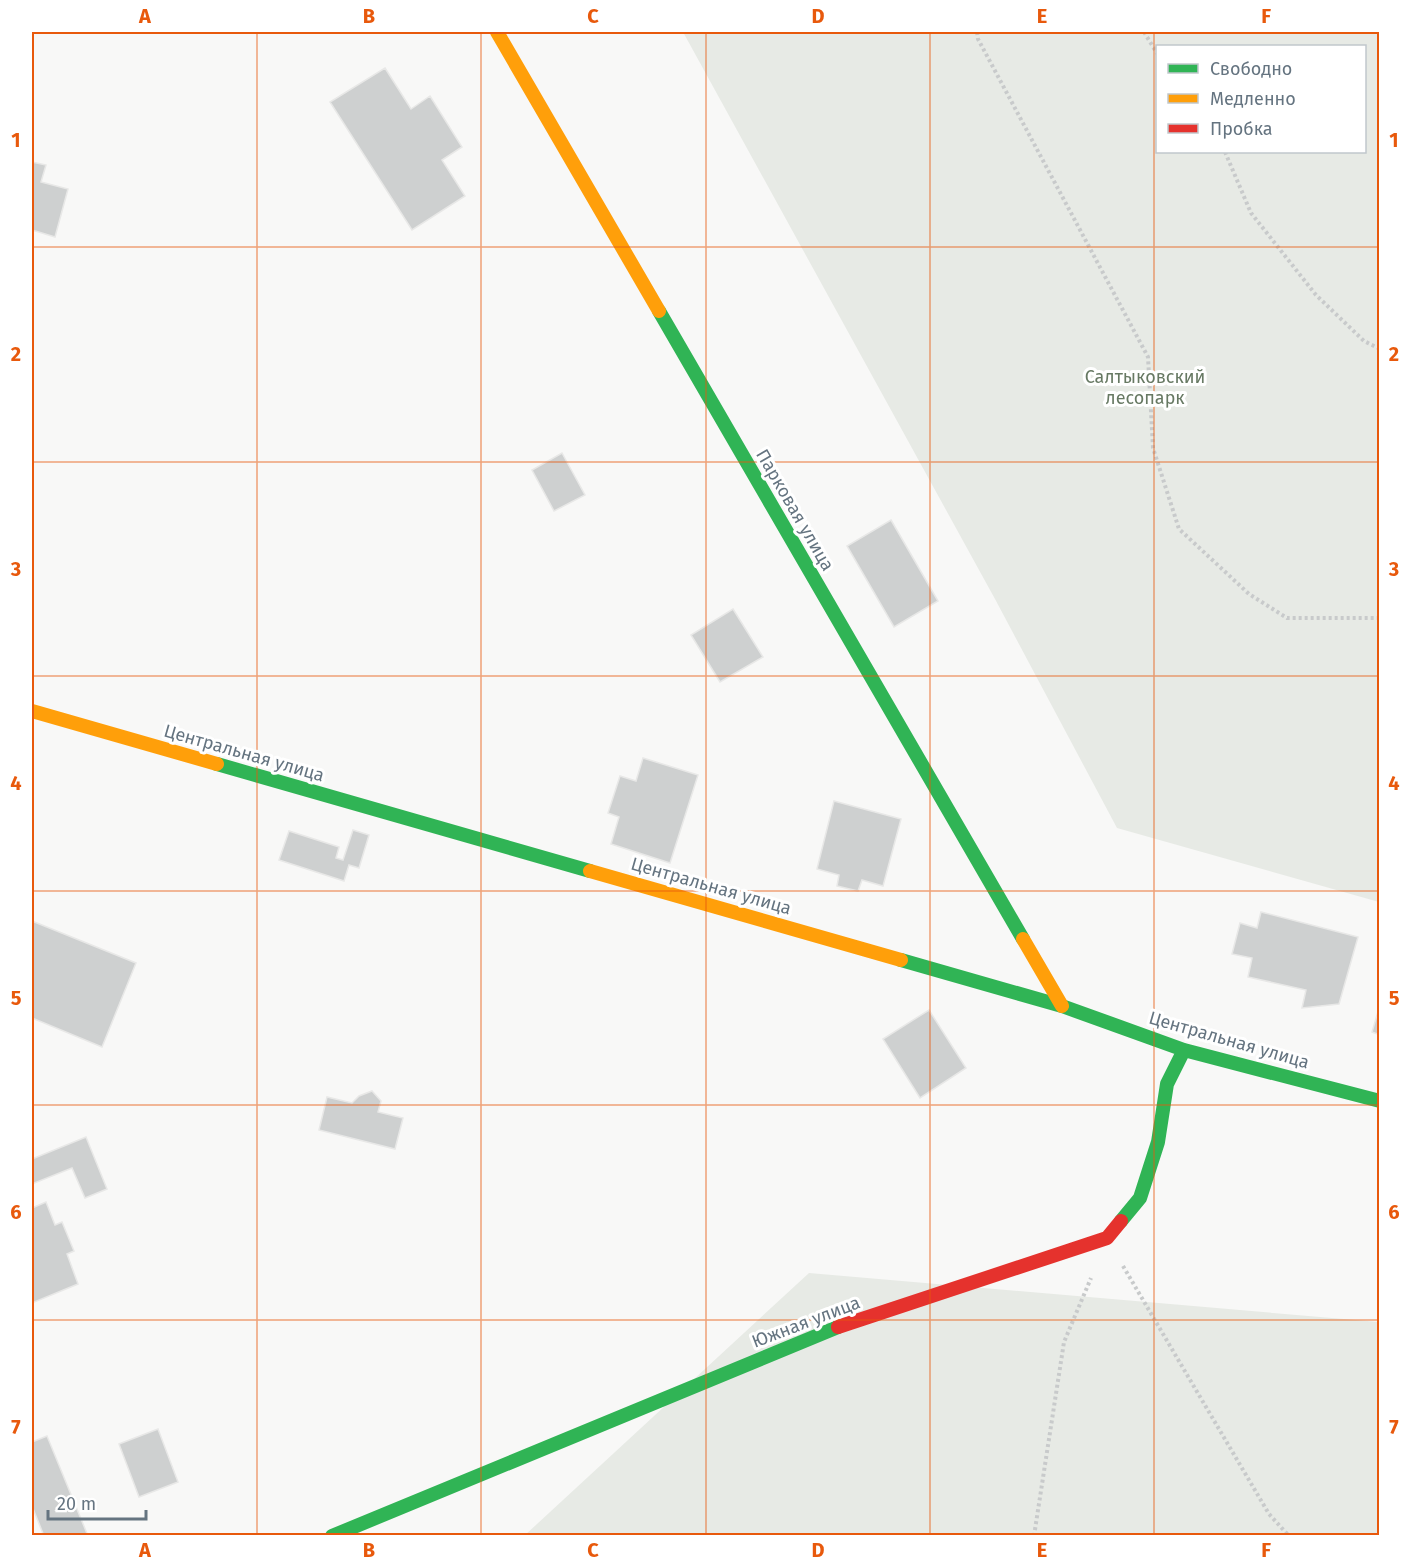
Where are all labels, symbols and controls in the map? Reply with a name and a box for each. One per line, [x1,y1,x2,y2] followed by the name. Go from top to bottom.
[138,4,152,28] text: A
[363,4,375,28] text: B
[587,4,599,28] text: C
[811,4,825,28] text: D
[1037,4,1047,28] text: E
[1261,4,1271,28] text: F
[1156,45,1366,153] legend
[1210,58,1292,80] text: Свободно
[1210,88,1296,110] text: Медленно
[1210,118,1273,140] text: Пробка
[11,128,21,152] text: 1
[1389,128,1399,152] text: 1
[11,342,21,366] text: 2
[1389,342,1399,366] text: 2
[1085,366,1205,409] park label: Салтыковский лесопарк
[751,445,839,575] street label: Парковая улица
[10,557,21,581] text: 3
[1388,557,1399,581] text: 3
[161,720,327,786] street label: Центральная улица
[10,771,22,795] text: 4
[1388,771,1400,795] text: 4
[628,853,794,919] street label: Центральная улица
[11,986,22,1010] text: 5
[1389,986,1400,1010] text: 5
[1146,1007,1312,1073] street label: Центральная улица
[10,1200,22,1224] text: 6
[1388,1200,1400,1224] text: 6
[749,1291,863,1353] street label: Южная улица
[11,1415,21,1439] text: 7
[1389,1415,1399,1439] text: 7
[48,1483,146,1521] scale bar
[57,1493,96,1515] text: 20 m
[138,1538,152,1562] text: A
[363,1538,375,1562] text: B
[587,1538,599,1562] text: C
[811,1538,825,1562] text: D
[1037,1538,1047,1562] text: E
[1261,1538,1271,1562] text: F

